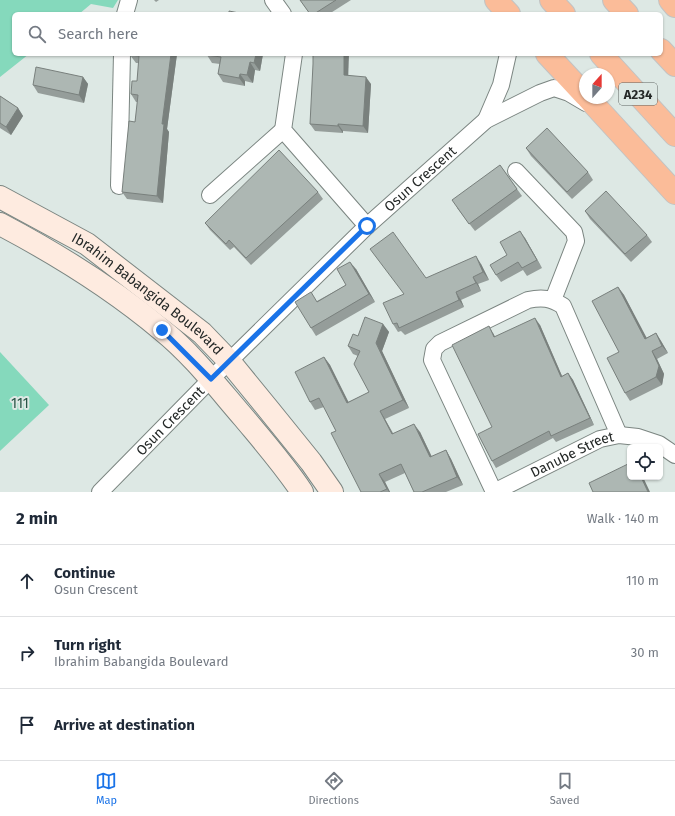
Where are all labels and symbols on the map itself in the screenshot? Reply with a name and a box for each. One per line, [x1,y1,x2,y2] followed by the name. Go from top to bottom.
[579,68,615,104] north arrow
[619,83,657,105] road number: A234
[381,142,460,215] street label: Osun Crescent
[358,217,376,235] route start
[69,229,227,358] street label: Ibrahim Babangida Boulevard
[153,321,171,339] route end
[132,382,209,459] street label: Osun Crescent
[11,395,29,412] park label: 111
[527,428,616,481] street label: Danube Street

